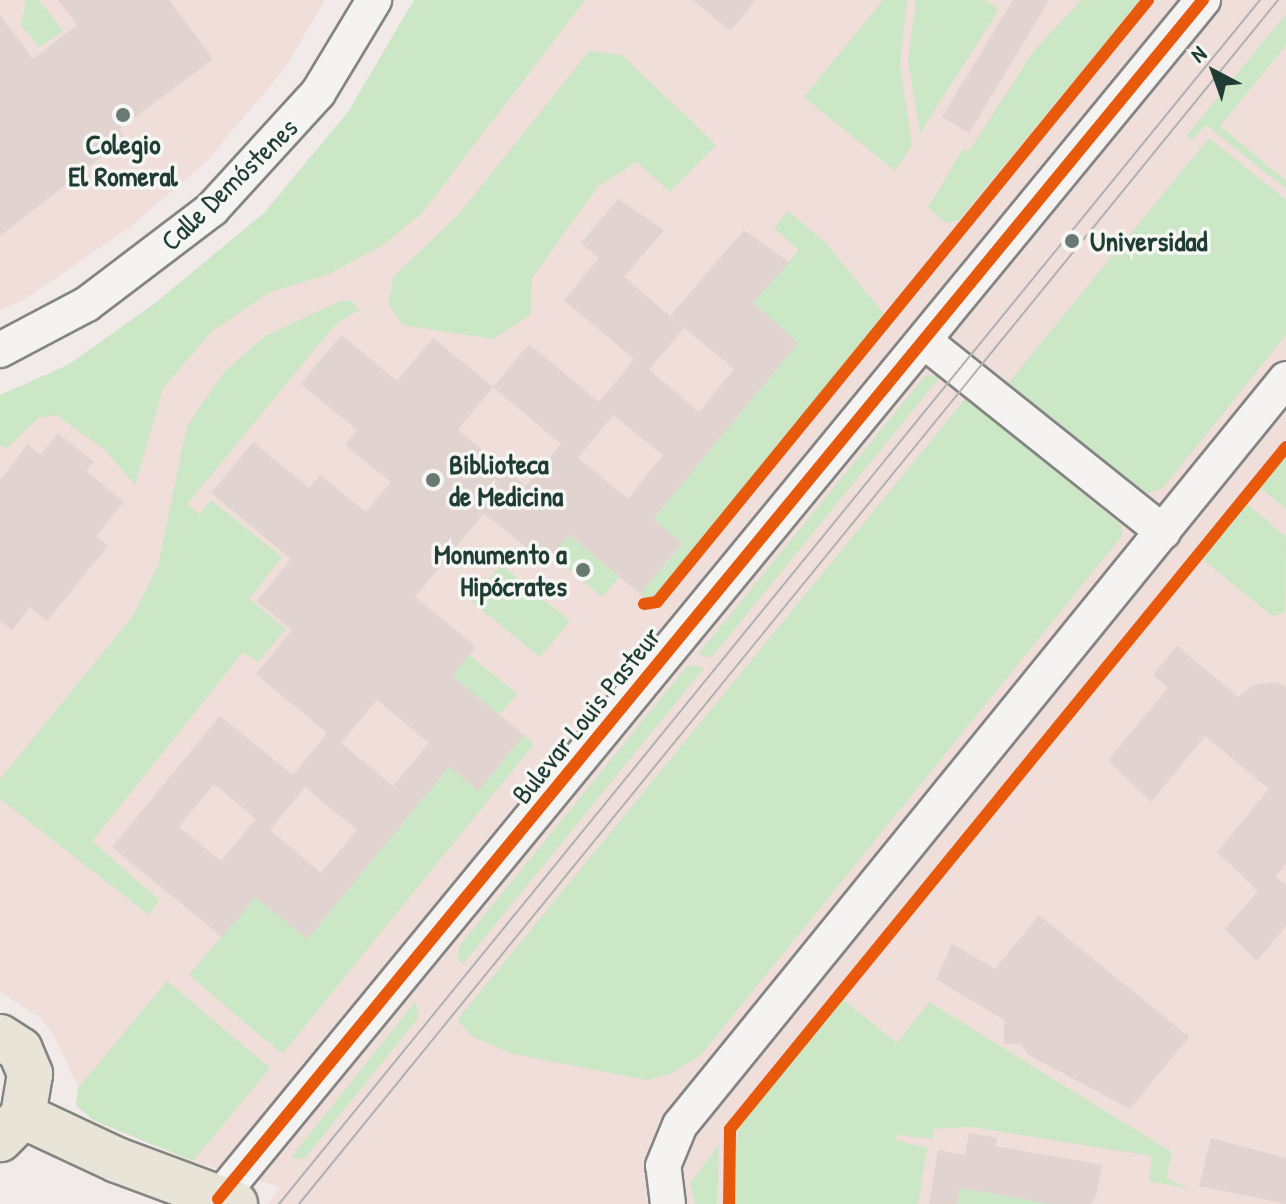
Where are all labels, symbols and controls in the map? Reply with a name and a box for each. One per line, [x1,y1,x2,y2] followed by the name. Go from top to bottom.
[1174,32,1254,112] north arrow
[1184,39,1213,69] text: N
[114,106,132,124] marker: Colegio El Romeral
[154,110,304,258] street label: Calle Demóstenes
[68,127,178,193] place label: Colegio El Romeral
[1090,224,1207,258] place label: Universidad
[1061,230,1083,252] marker: Universidad
[449,447,563,513] place label: Biblioteca de Medicina
[424,471,442,489] marker: Biblioteca de Medicina
[434,537,567,603] place label: Monumento a Hipócrates
[574,561,592,579] marker: Monumento a Hipócrates
[504,620,668,810] street label: Bulevar Louis Pasteur

